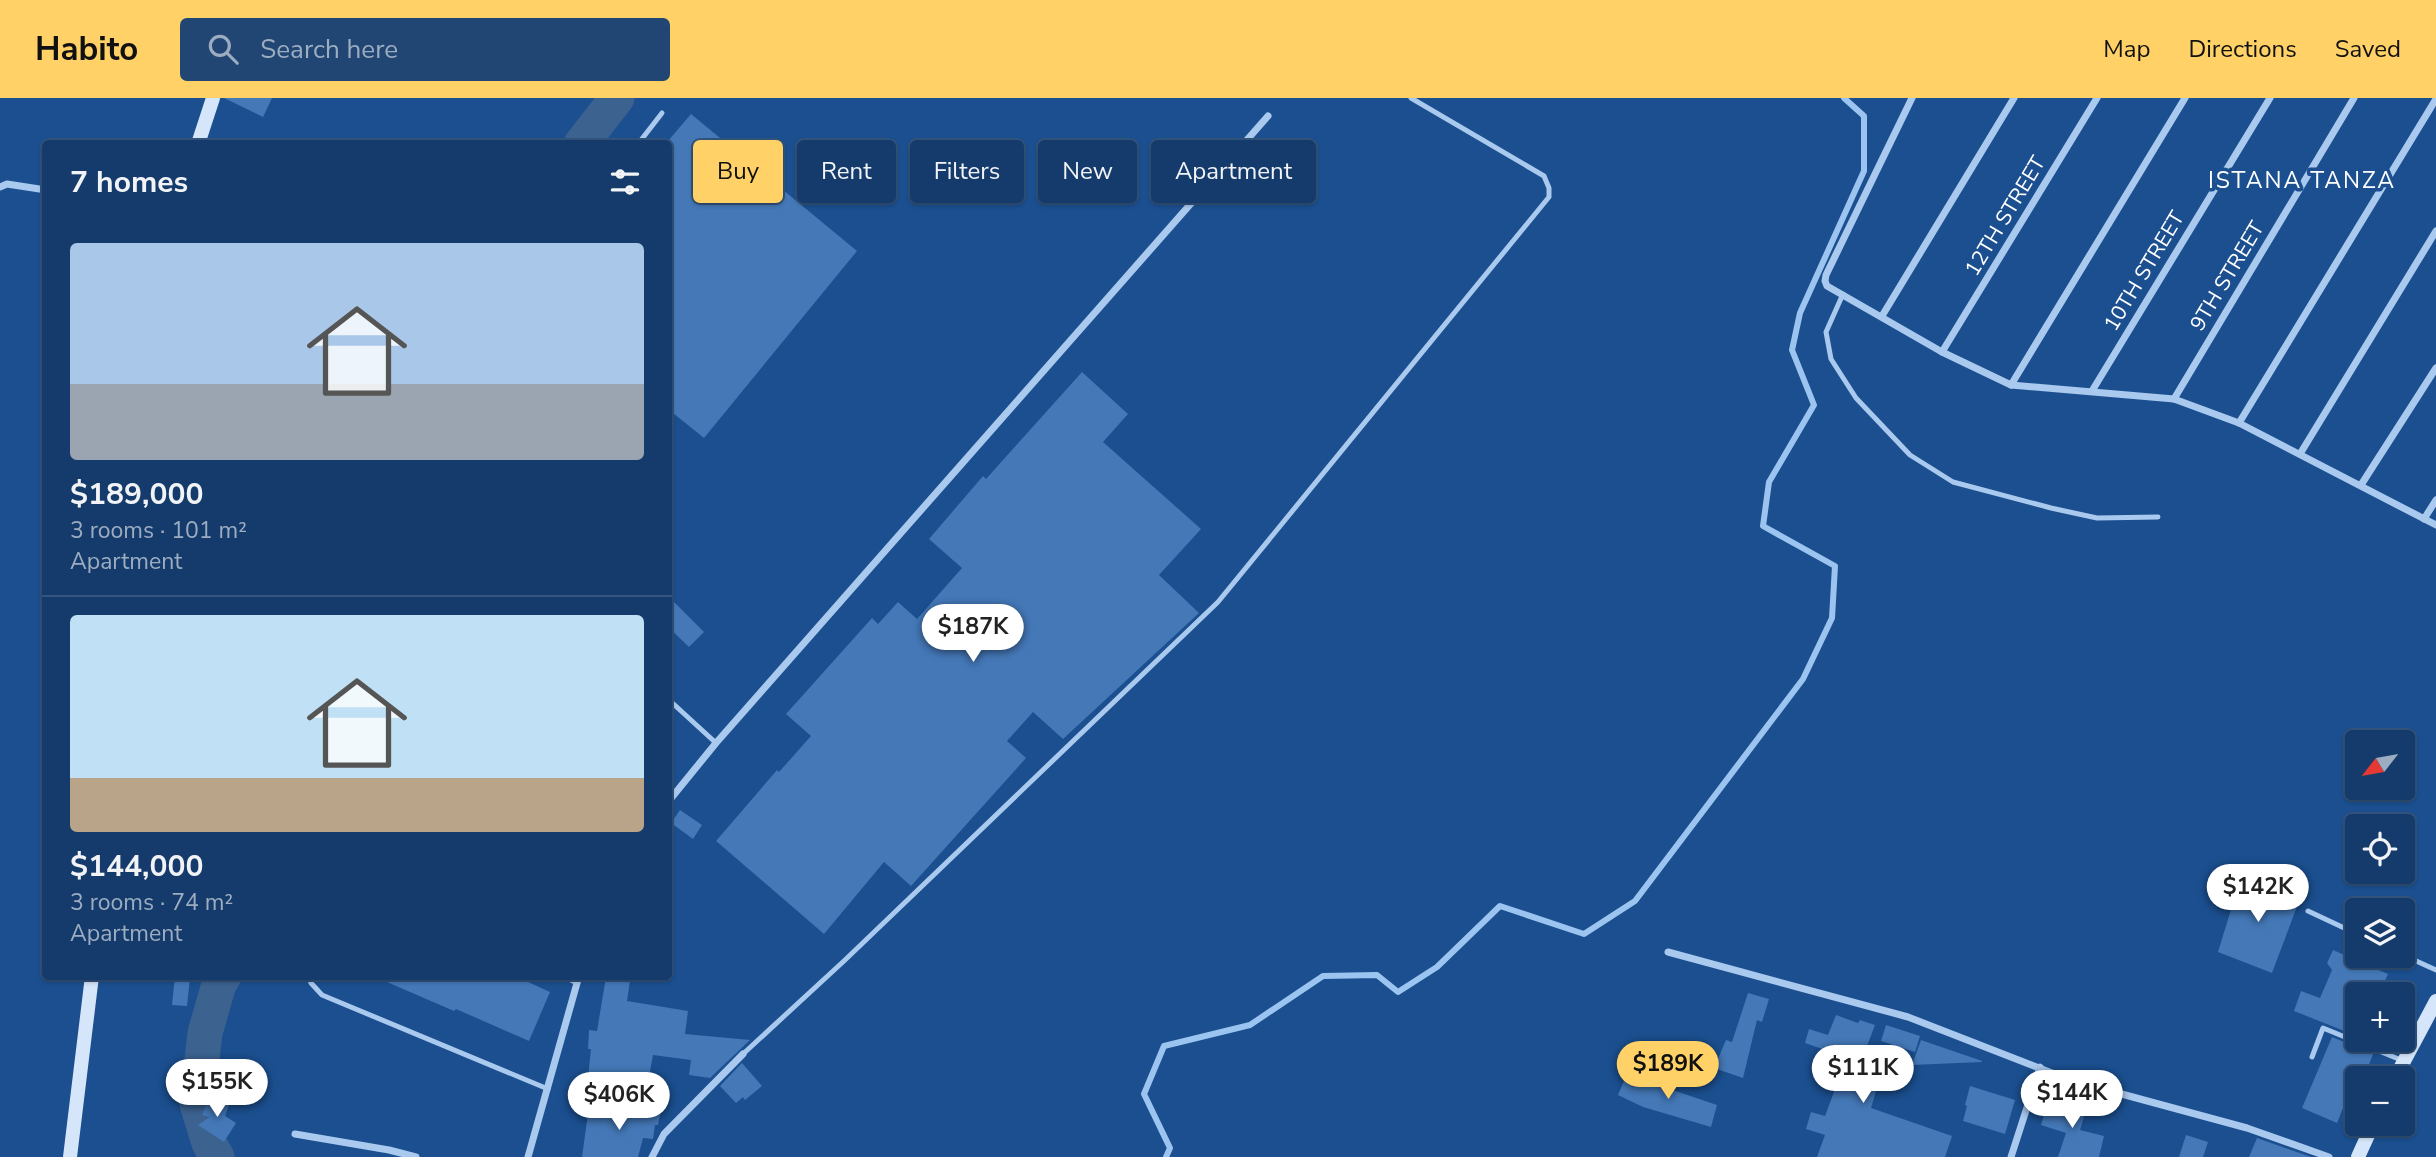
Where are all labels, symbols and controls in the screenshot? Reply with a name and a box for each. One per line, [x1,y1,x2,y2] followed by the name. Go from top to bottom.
[180,18,670,81] search box
[35,27,138,72] text: Habito
[204,30,242,68] icon: search
[260,32,398,67] text: Search here
[2103,33,2150,65] text: Map
[2188,33,2297,65] text: Directions
[2335,33,2401,65] text: Saved
[693,140,783,203] chip: Buy
[797,140,896,203] chip: Rent
[910,140,1024,203] chip: Filters
[1038,140,1137,203] chip: New
[1151,140,1316,203] chip: Apartment
[1958,150,2052,281] street label: 12TH STREET
[70,162,188,203] text: 7 homes
[606,163,644,201] icon: filters
[2208,165,2396,196] district label: ISTANA TANZA
[2097,205,2191,336] street label: 10TH STREET
[2183,216,2271,336] street label: 9TH STREET
[294,288,420,414] icon: home
[70,474,203,515] text: $189,000
[70,515,247,546] text: 3 rooms · 101 m²
[70,546,182,577] text: Apartment
[924,604,1022,664] pin: $187K
[938,611,1008,642] text: $187K
[294,660,420,786] icon: home
[2345,730,2415,800] north arrow
[2345,730,2415,1136] map controls
[2345,814,2415,884] button: locate
[70,846,203,887] text: $144,000
[2209,864,2307,924] pin: $142K
[2223,871,2293,902] text: $142K
[70,887,233,918] text: 3 rooms · 74 m²
[2345,898,2415,968] button: layers
[70,918,182,949] text: Apartment
[2345,982,2415,1052] button: +
[1619,1042,1717,1101] pin: $189K
[1814,1046,1912,1105] pin: $111K
[1633,1048,1703,1079] text: $189K
[1828,1052,1898,1083] text: $111K
[168,1060,266,1119] pin: $155K
[182,1066,252,1097] text: $155K
[2345,1066,2415,1136] button: −
[2023,1070,2121,1130] pin: $144K
[570,1072,668,1132] pin: $406K
[2037,1077,2107,1108] text: $144K
[584,1079,654,1110] text: $406K

